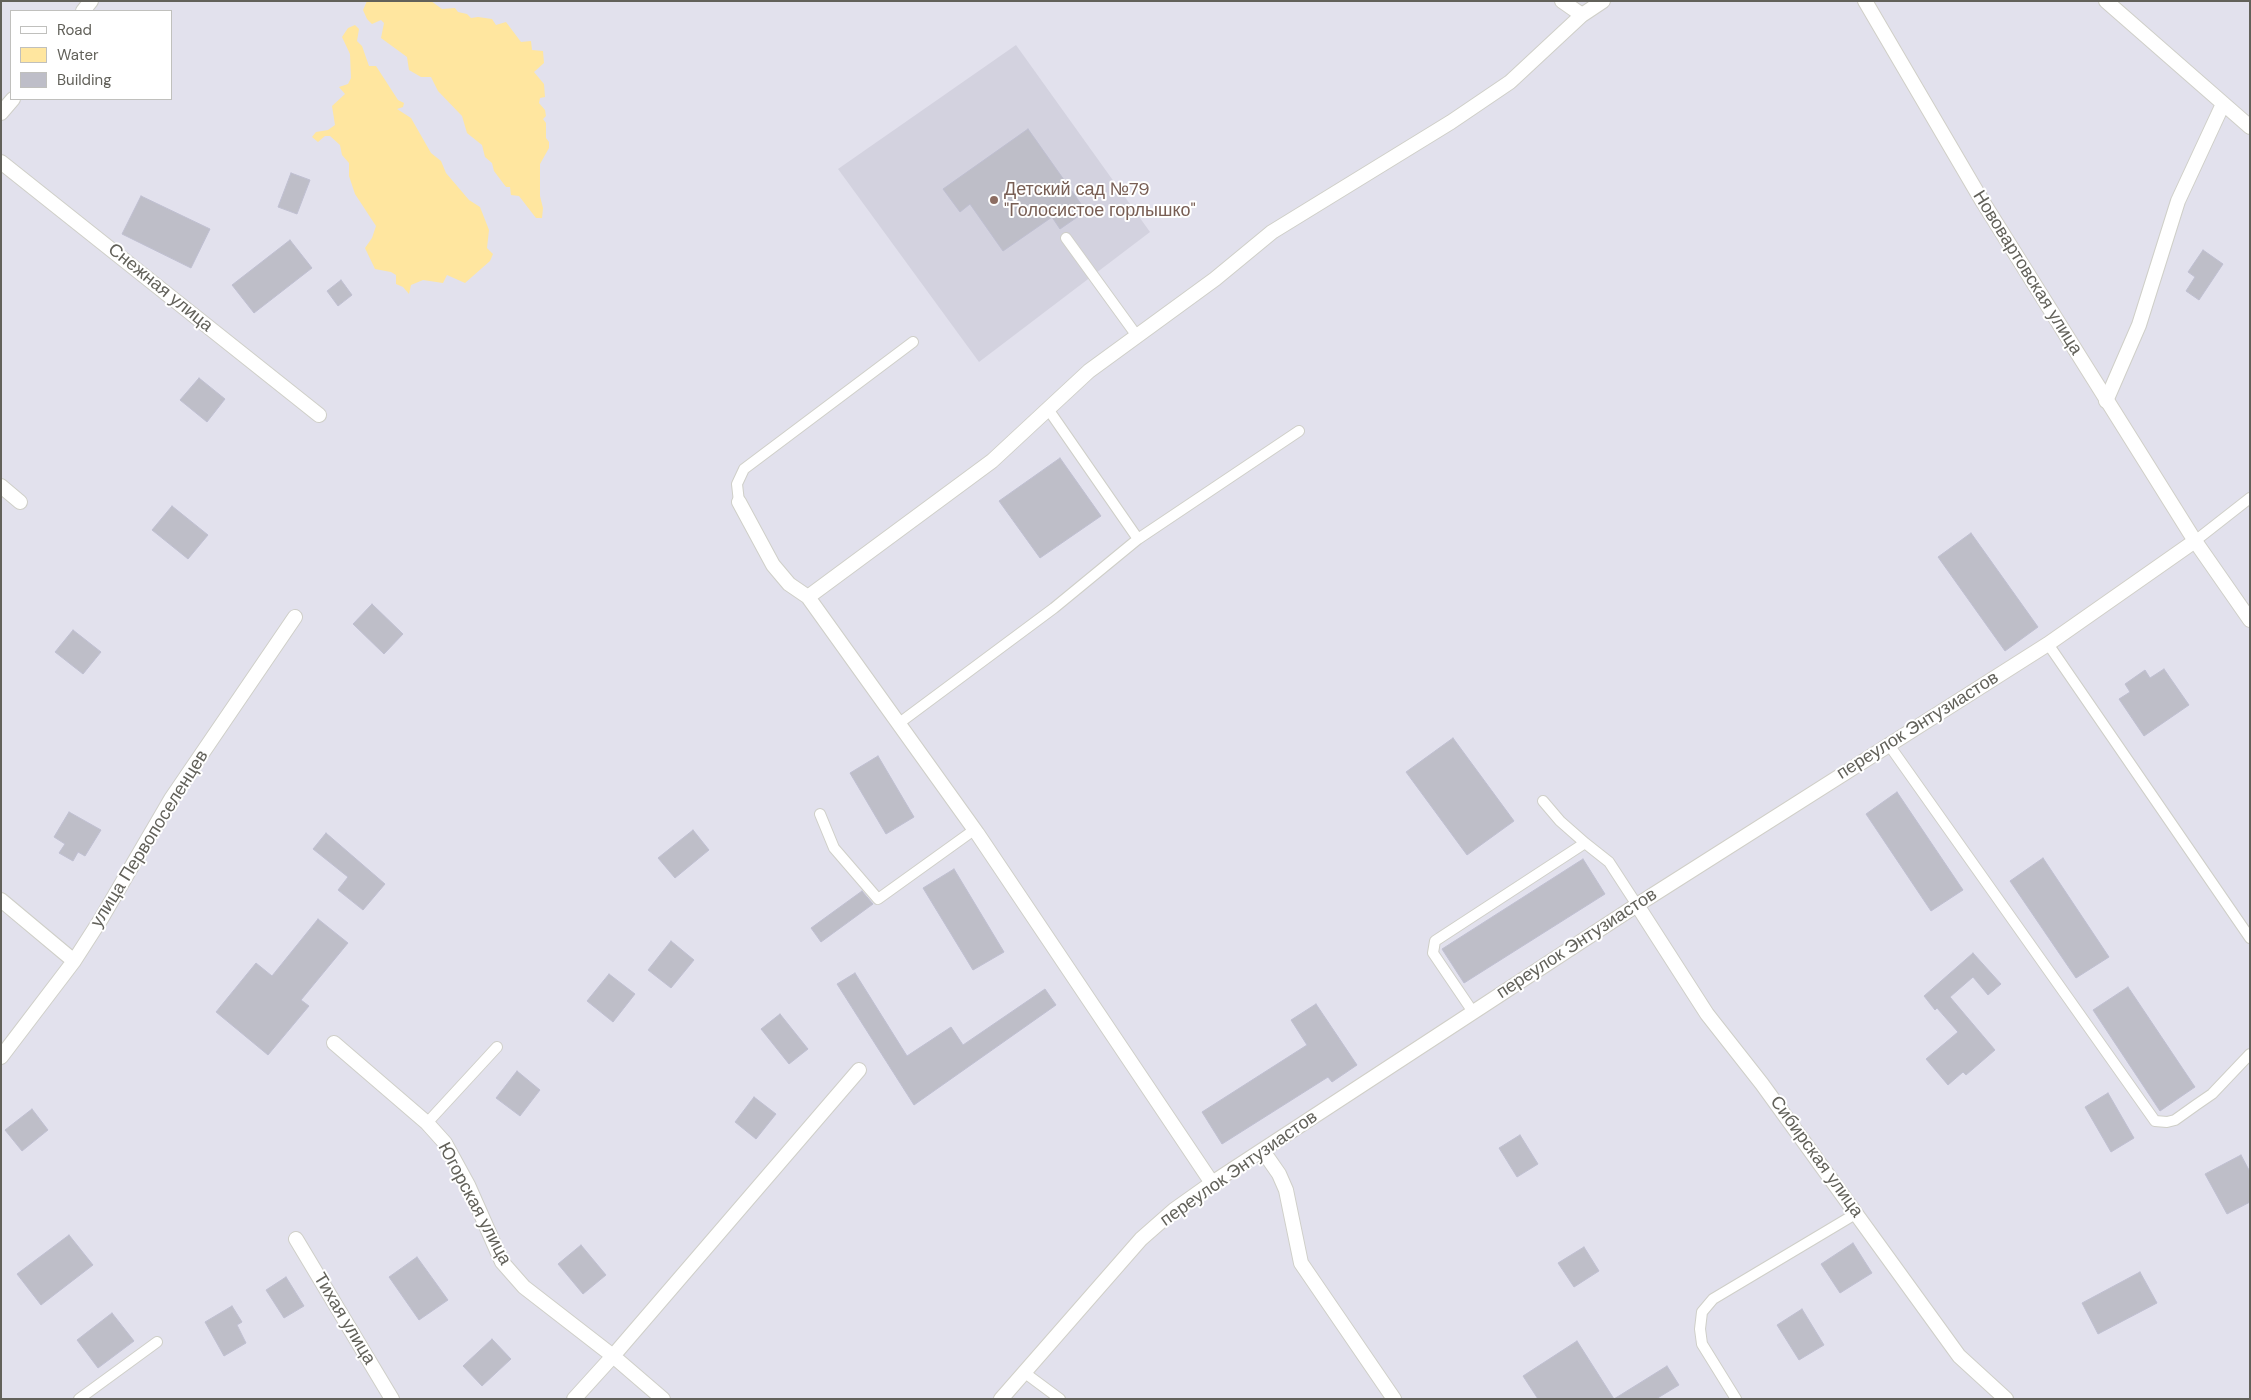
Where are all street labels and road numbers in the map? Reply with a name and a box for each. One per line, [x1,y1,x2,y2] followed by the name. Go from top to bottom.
[1967,187,2087,359] street label: Нововартовская улица
[103,239,217,337] street label: Снежная улица
[1833,667,2003,785] street label: переулок Энтузиастов
[87,746,213,932] street label: улица Первопоселенцев
[1493,884,1661,1004] street label: переулок Энтузиастов
[1765,1092,1867,1222] street label: Сибирская улица
[1156,1107,1322,1231] street label: переулок Энтузиастов
[433,1139,515,1269] street label: Югорская улица
[308,1269,380,1369] street label: Тихая улица

